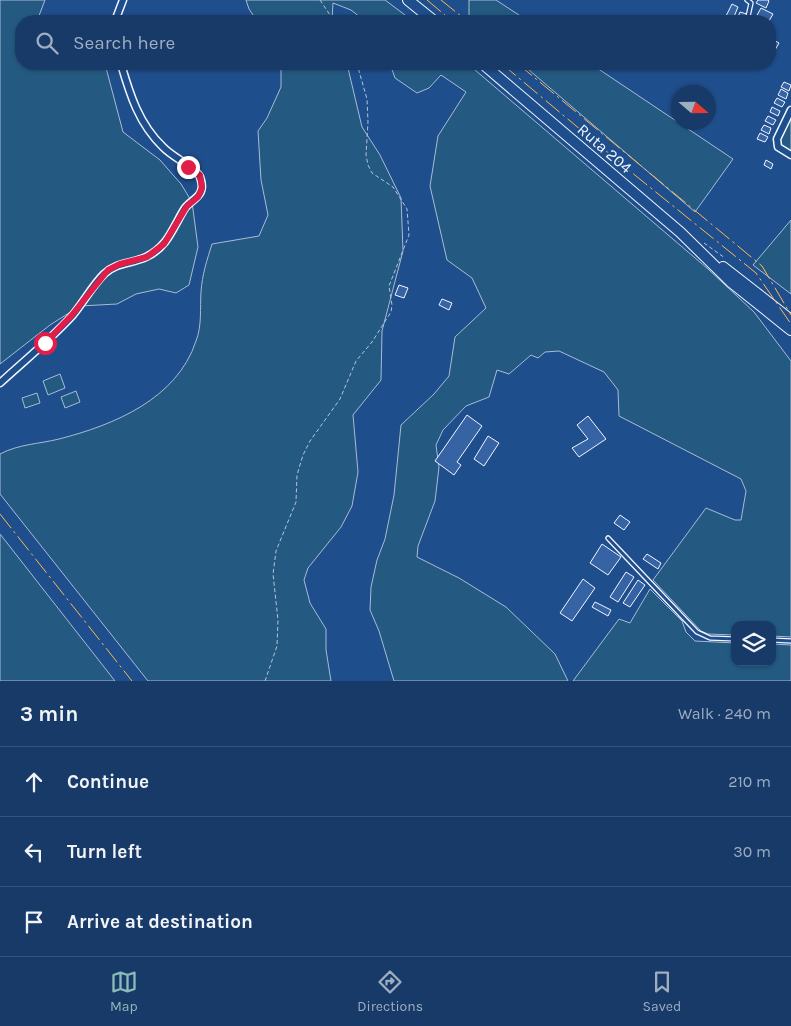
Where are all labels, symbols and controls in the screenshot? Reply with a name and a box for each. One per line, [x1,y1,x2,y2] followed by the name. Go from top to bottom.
[15,15,776,70] search box
[33,29,61,57] icon: search
[73,32,175,54] text: Search here
[671,85,716,130] north arrow
[574,120,636,177] street label: Ruta 204
[177,156,200,179] route end
[34,332,57,355] route start
[731,621,776,666] map controls
[731,621,776,666] button: layers
[20,702,78,726] text: 3 min
[678,704,771,723] text: Walk · 240 m
[20,768,48,796] icon: ahead
[67,771,149,793] text: Continue
[728,772,771,791] text: 210 m
[20,838,48,866] icon: left
[67,841,142,863] text: Turn left
[733,842,771,861] text: 30 m
[20,908,48,936] icon: arrive
[67,911,253,933] text: Arrive at destination
[110,968,138,1015] tab: Map
[357,968,423,1015] tab: Directions
[643,968,681,1015] tab: Saved

